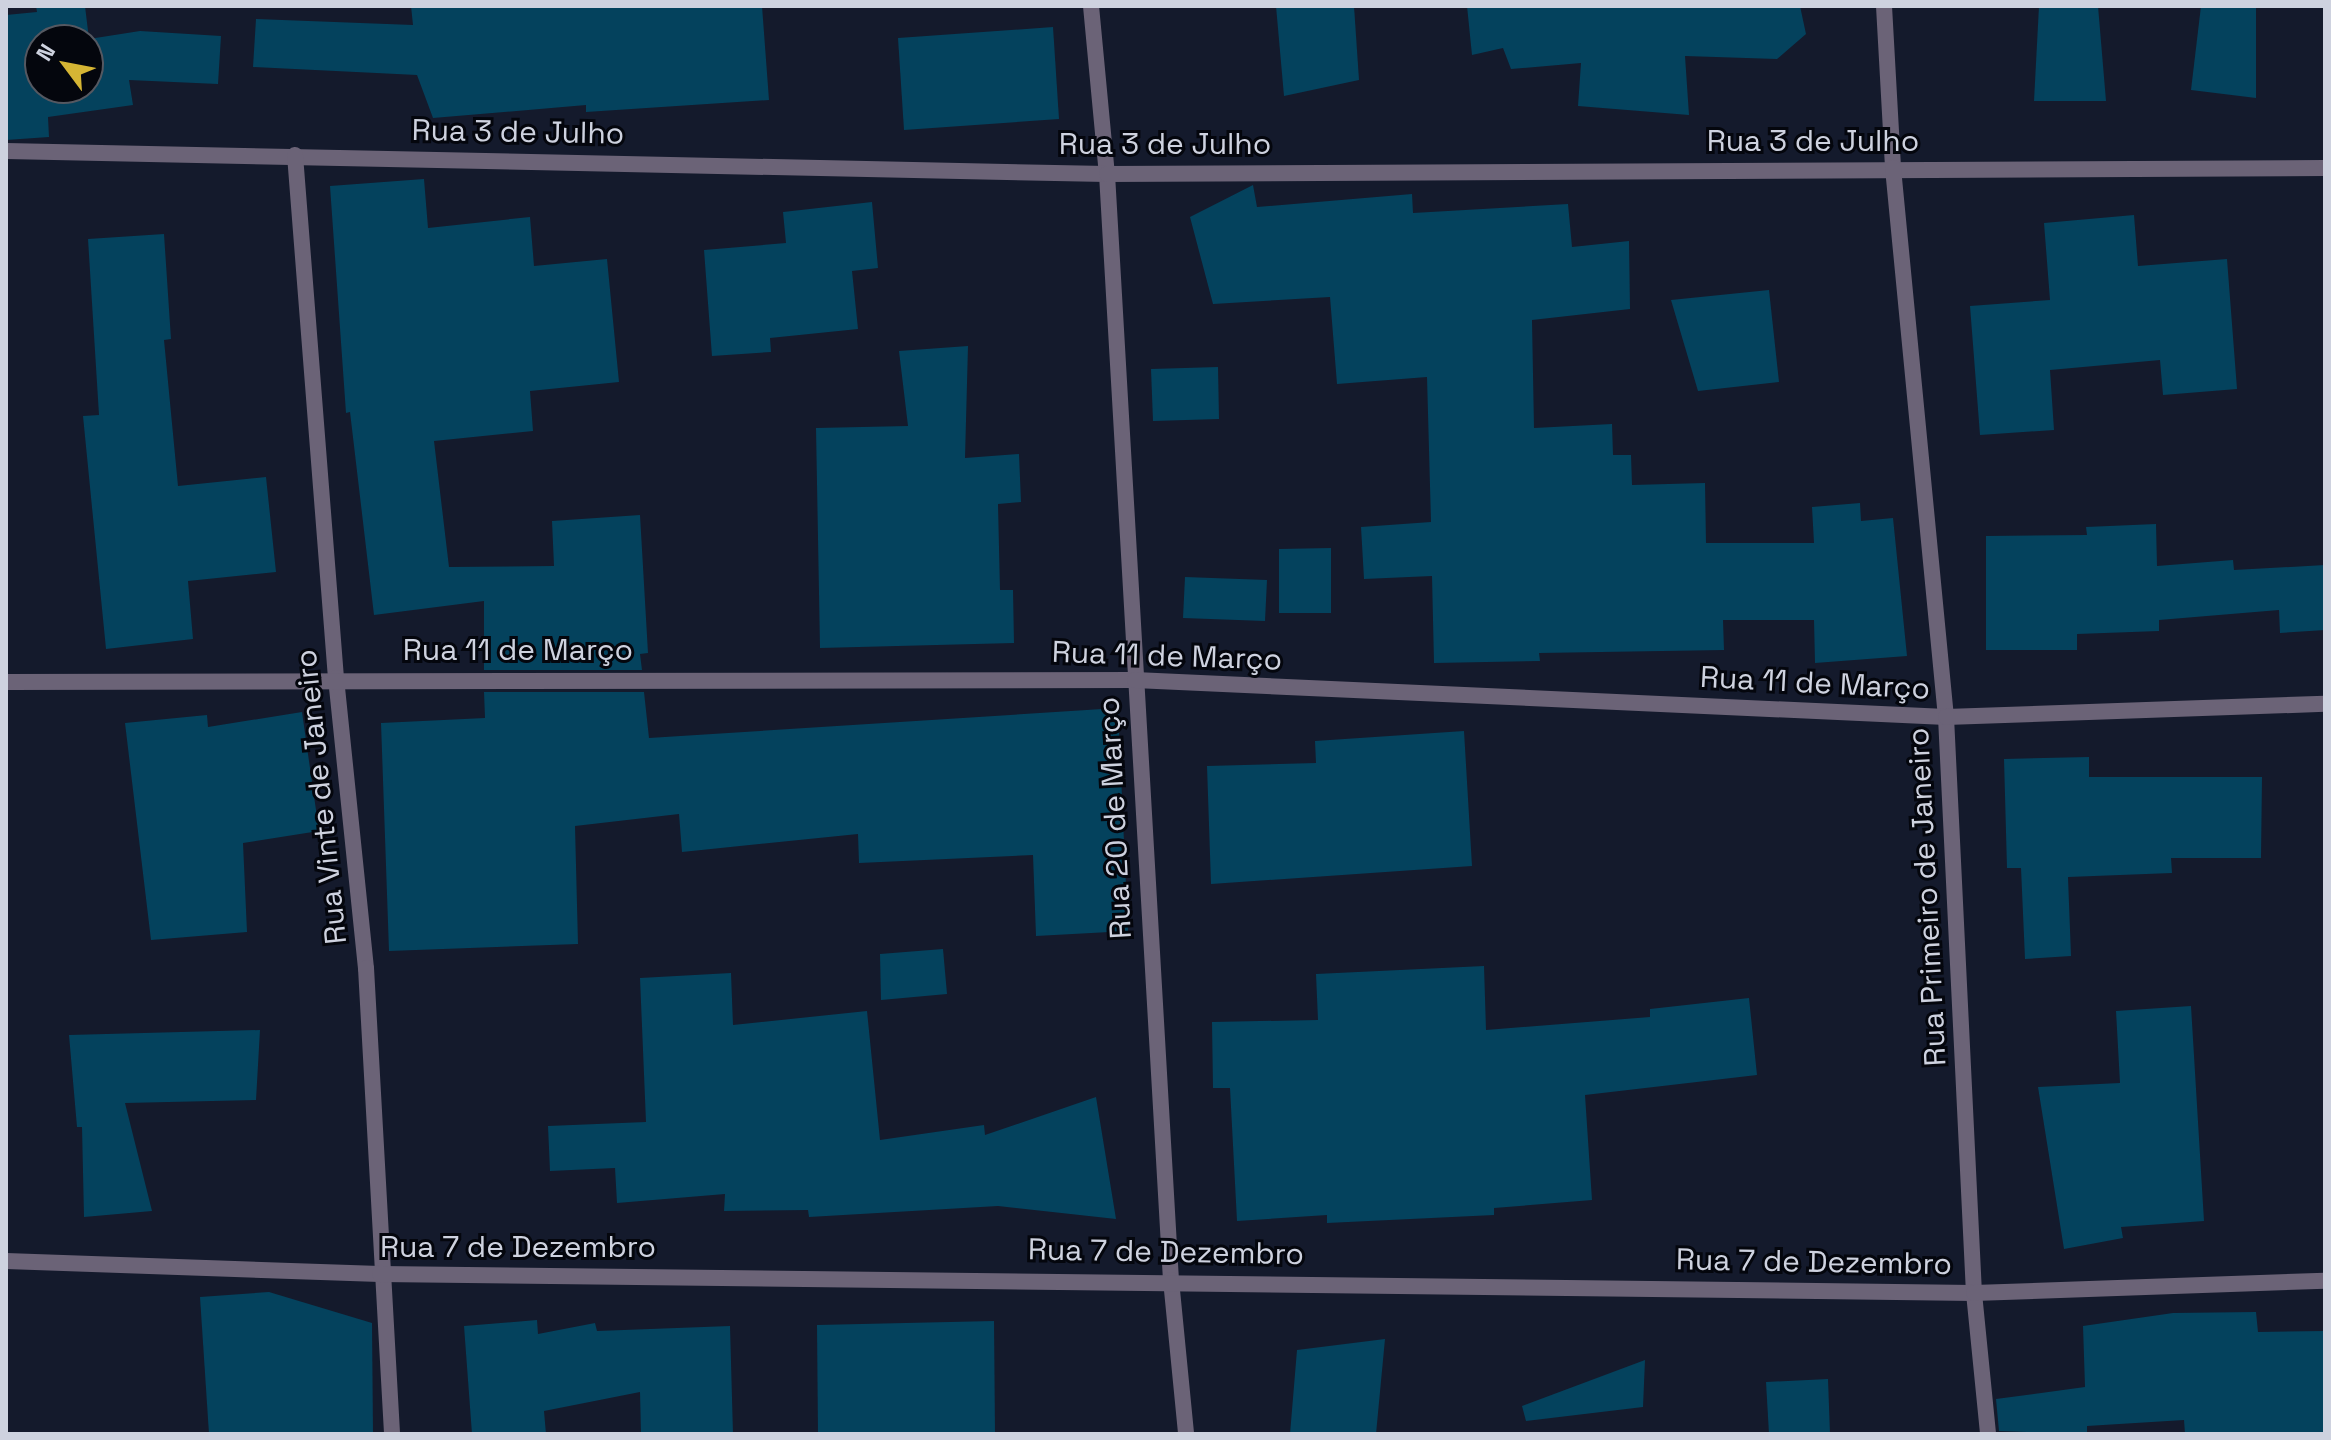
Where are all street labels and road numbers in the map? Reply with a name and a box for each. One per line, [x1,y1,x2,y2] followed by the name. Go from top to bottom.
[411,112,625,152] street label: Rua 3 de Julho
[1707,123,1919,159] street label: Rua 3 de Julho
[1059,126,1271,162] street label: Rua 3 de Julho
[403,632,633,668] street label: Rua 11 de Março
[1051,634,1283,678] street label: Rua 11 de Março
[288,648,354,946] street label: Rua Vinte de Janeiro
[1699,659,1931,707] street label: Rua 11 de Março
[1091,696,1139,940] street label: Rua 20 de Março
[1900,727,1954,1067] street label: Rua Primeiro de Janeiro
[380,1229,656,1265] street label: Rua 7 de Dezembro
[1028,1232,1304,1272] street label: Rua 7 de Dezembro
[1676,1242,1952,1282] street label: Rua 7 de Dezembro

